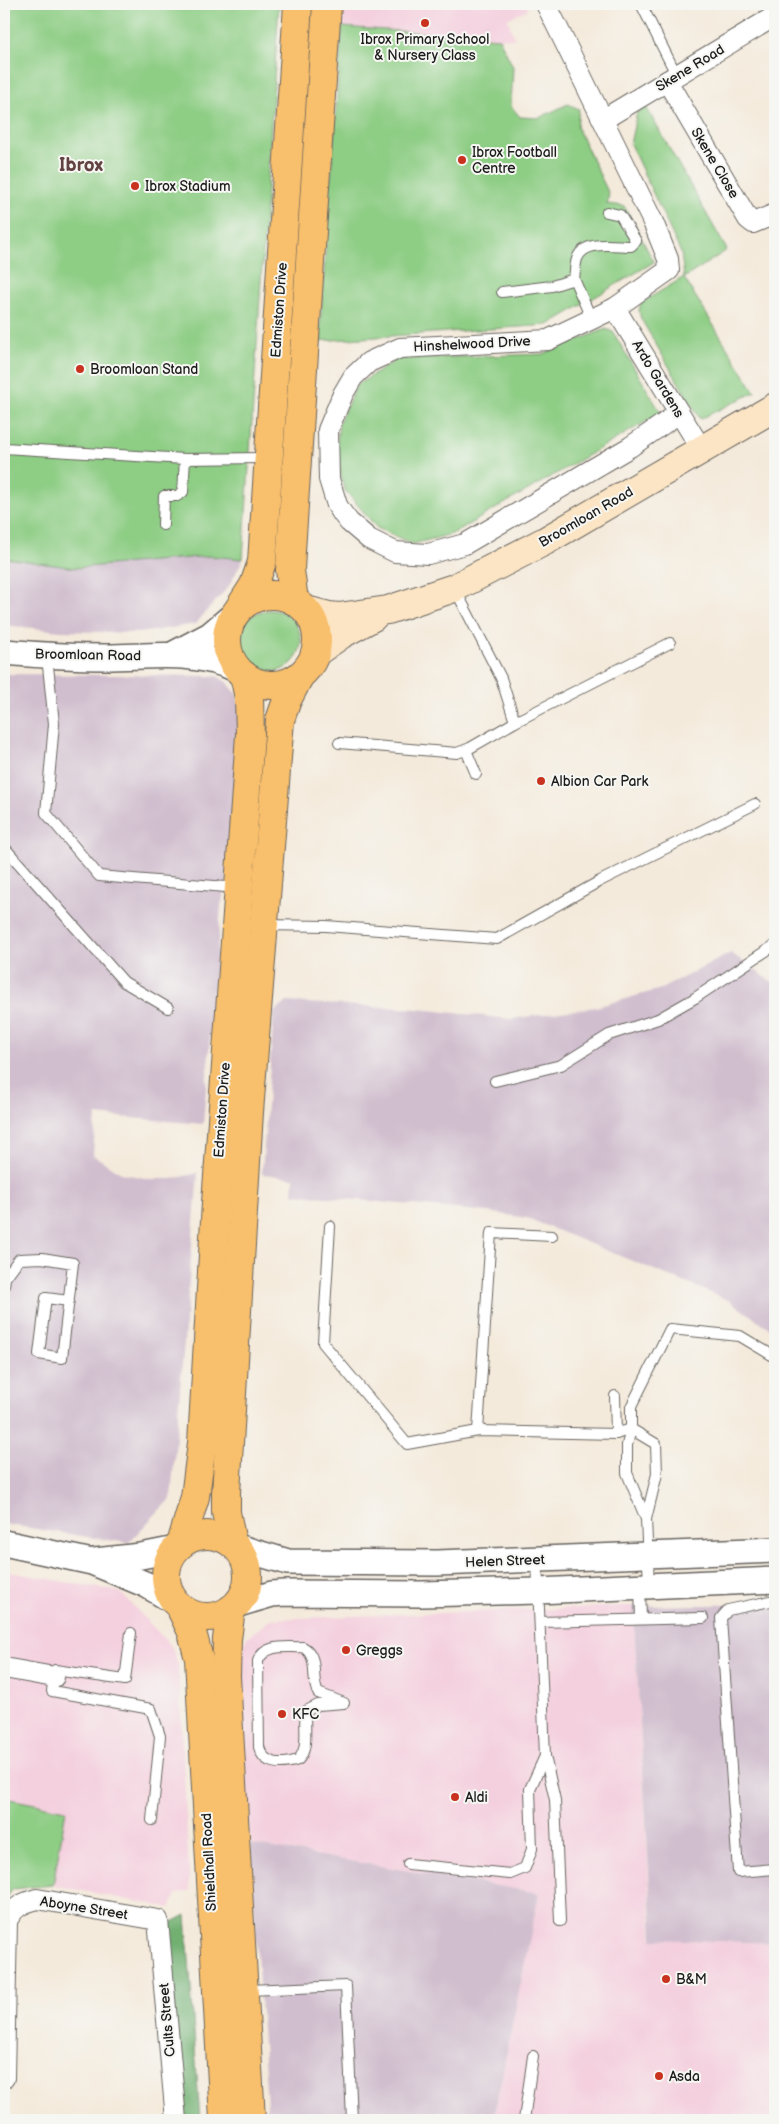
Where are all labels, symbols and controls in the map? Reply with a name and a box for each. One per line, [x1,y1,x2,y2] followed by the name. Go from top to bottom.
[419,17,431,29] marker: Ibrox Primary School & Nursery Class
[361,31,489,64] place label: Ibrox Primary School & Nursery Class
[653,41,727,95] street label: Skene Road
[687,125,743,201] street label: Skene Close
[472,144,557,177] place label: Ibrox Football Centre
[59,154,104,177] district label: Ibrox
[456,154,468,166] marker: Ibrox Football Centre
[145,178,231,195] place label: Ibrox Stadium
[129,180,141,192] marker: Ibrox Stadium
[267,262,291,358] street label: Edmiston Drive
[413,332,531,356] street label: Hinshelwood Drive
[628,337,688,421] street label: Ardo Gardens
[90,361,198,378] place label: Broomloan Stand
[74,363,86,375] marker: Broomloan Stand
[536,483,636,551] street label: Broomloan Road
[35,646,141,664] street label: Broomloan Road
[551,773,648,790] place label: Albion Car Park
[535,775,547,787] marker: Albion Car Park
[210,1062,234,1158] street label: Edmiston Drive
[465,1551,546,1571] street label: Helen Street
[356,1642,403,1659] place label: Greggs
[340,1644,352,1656] marker: Greggs
[292,1706,319,1723] place label: KFC
[276,1708,288,1720] marker: KFC
[465,1789,488,1806] place label: Aldi
[449,1791,461,1803] marker: Aldi
[198,1812,220,1912] street label: Shieldhall Road
[39,1893,130,1923] street label: Aboyne Street
[676,1971,707,1988] place label: B&M
[660,1973,672,1985] marker: B&M
[155,1982,179,2058] street label: Cults Street
[669,2068,700,2085] place label: Asda
[653,2070,665,2082] marker: Asda

